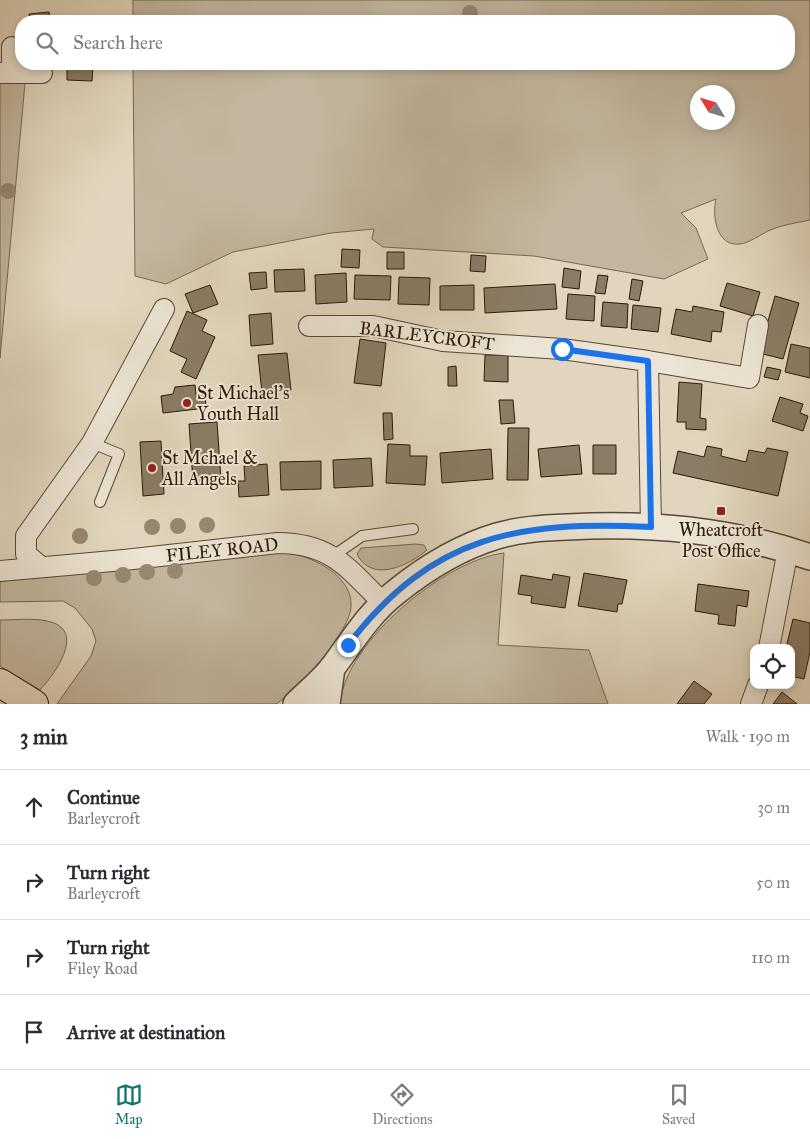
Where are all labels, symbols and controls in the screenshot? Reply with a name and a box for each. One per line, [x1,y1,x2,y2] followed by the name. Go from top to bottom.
[15,15,795,70] search box
[33,29,61,57] icon: search
[73,31,163,54] text: Search here
[690,85,735,130] north arrow
[358,317,496,355] street label: BARLEYCROFT
[551,338,574,361] route start
[197,382,290,425] place label: St Michael's Youth Hall
[181,397,193,409] marker: St Michael's Youth Hall
[161,447,258,491] place label: St Mchael & All Angels
[146,462,158,474] marker: St Mchael & All Angels
[715,505,727,517] marker: Wheatcroft Post Office
[679,519,764,562] place label: Wheatcroft Post Office
[165,533,279,567] street label: FILEY ROAD
[337,634,360,657] route end
[750,644,795,689] map controls
[750,644,795,689] button: locate
[20,724,68,750] text: 3 min
[706,727,790,746] text: Walk · 190 m
[67,786,140,809] text: Continue
[20,793,48,821] icon: ahead
[757,798,790,817] text: 30 m
[67,809,140,828] text: Barleycroft
[67,861,150,884] text: Turn right
[20,868,48,896] icon: right
[756,873,790,892] text: 50 m
[67,884,140,903] text: Barleycroft
[67,936,150,959] text: Turn right
[20,943,48,971] icon: right
[751,948,790,967] text: 110 m
[67,959,138,978] text: Filey Road
[20,1018,48,1046] icon: arrive
[67,1021,225,1044] text: Arrive at destination
[115,1081,143,1128] tab: Map
[372,1081,433,1128] tab: Directions
[662,1081,695,1128] tab: Saved

